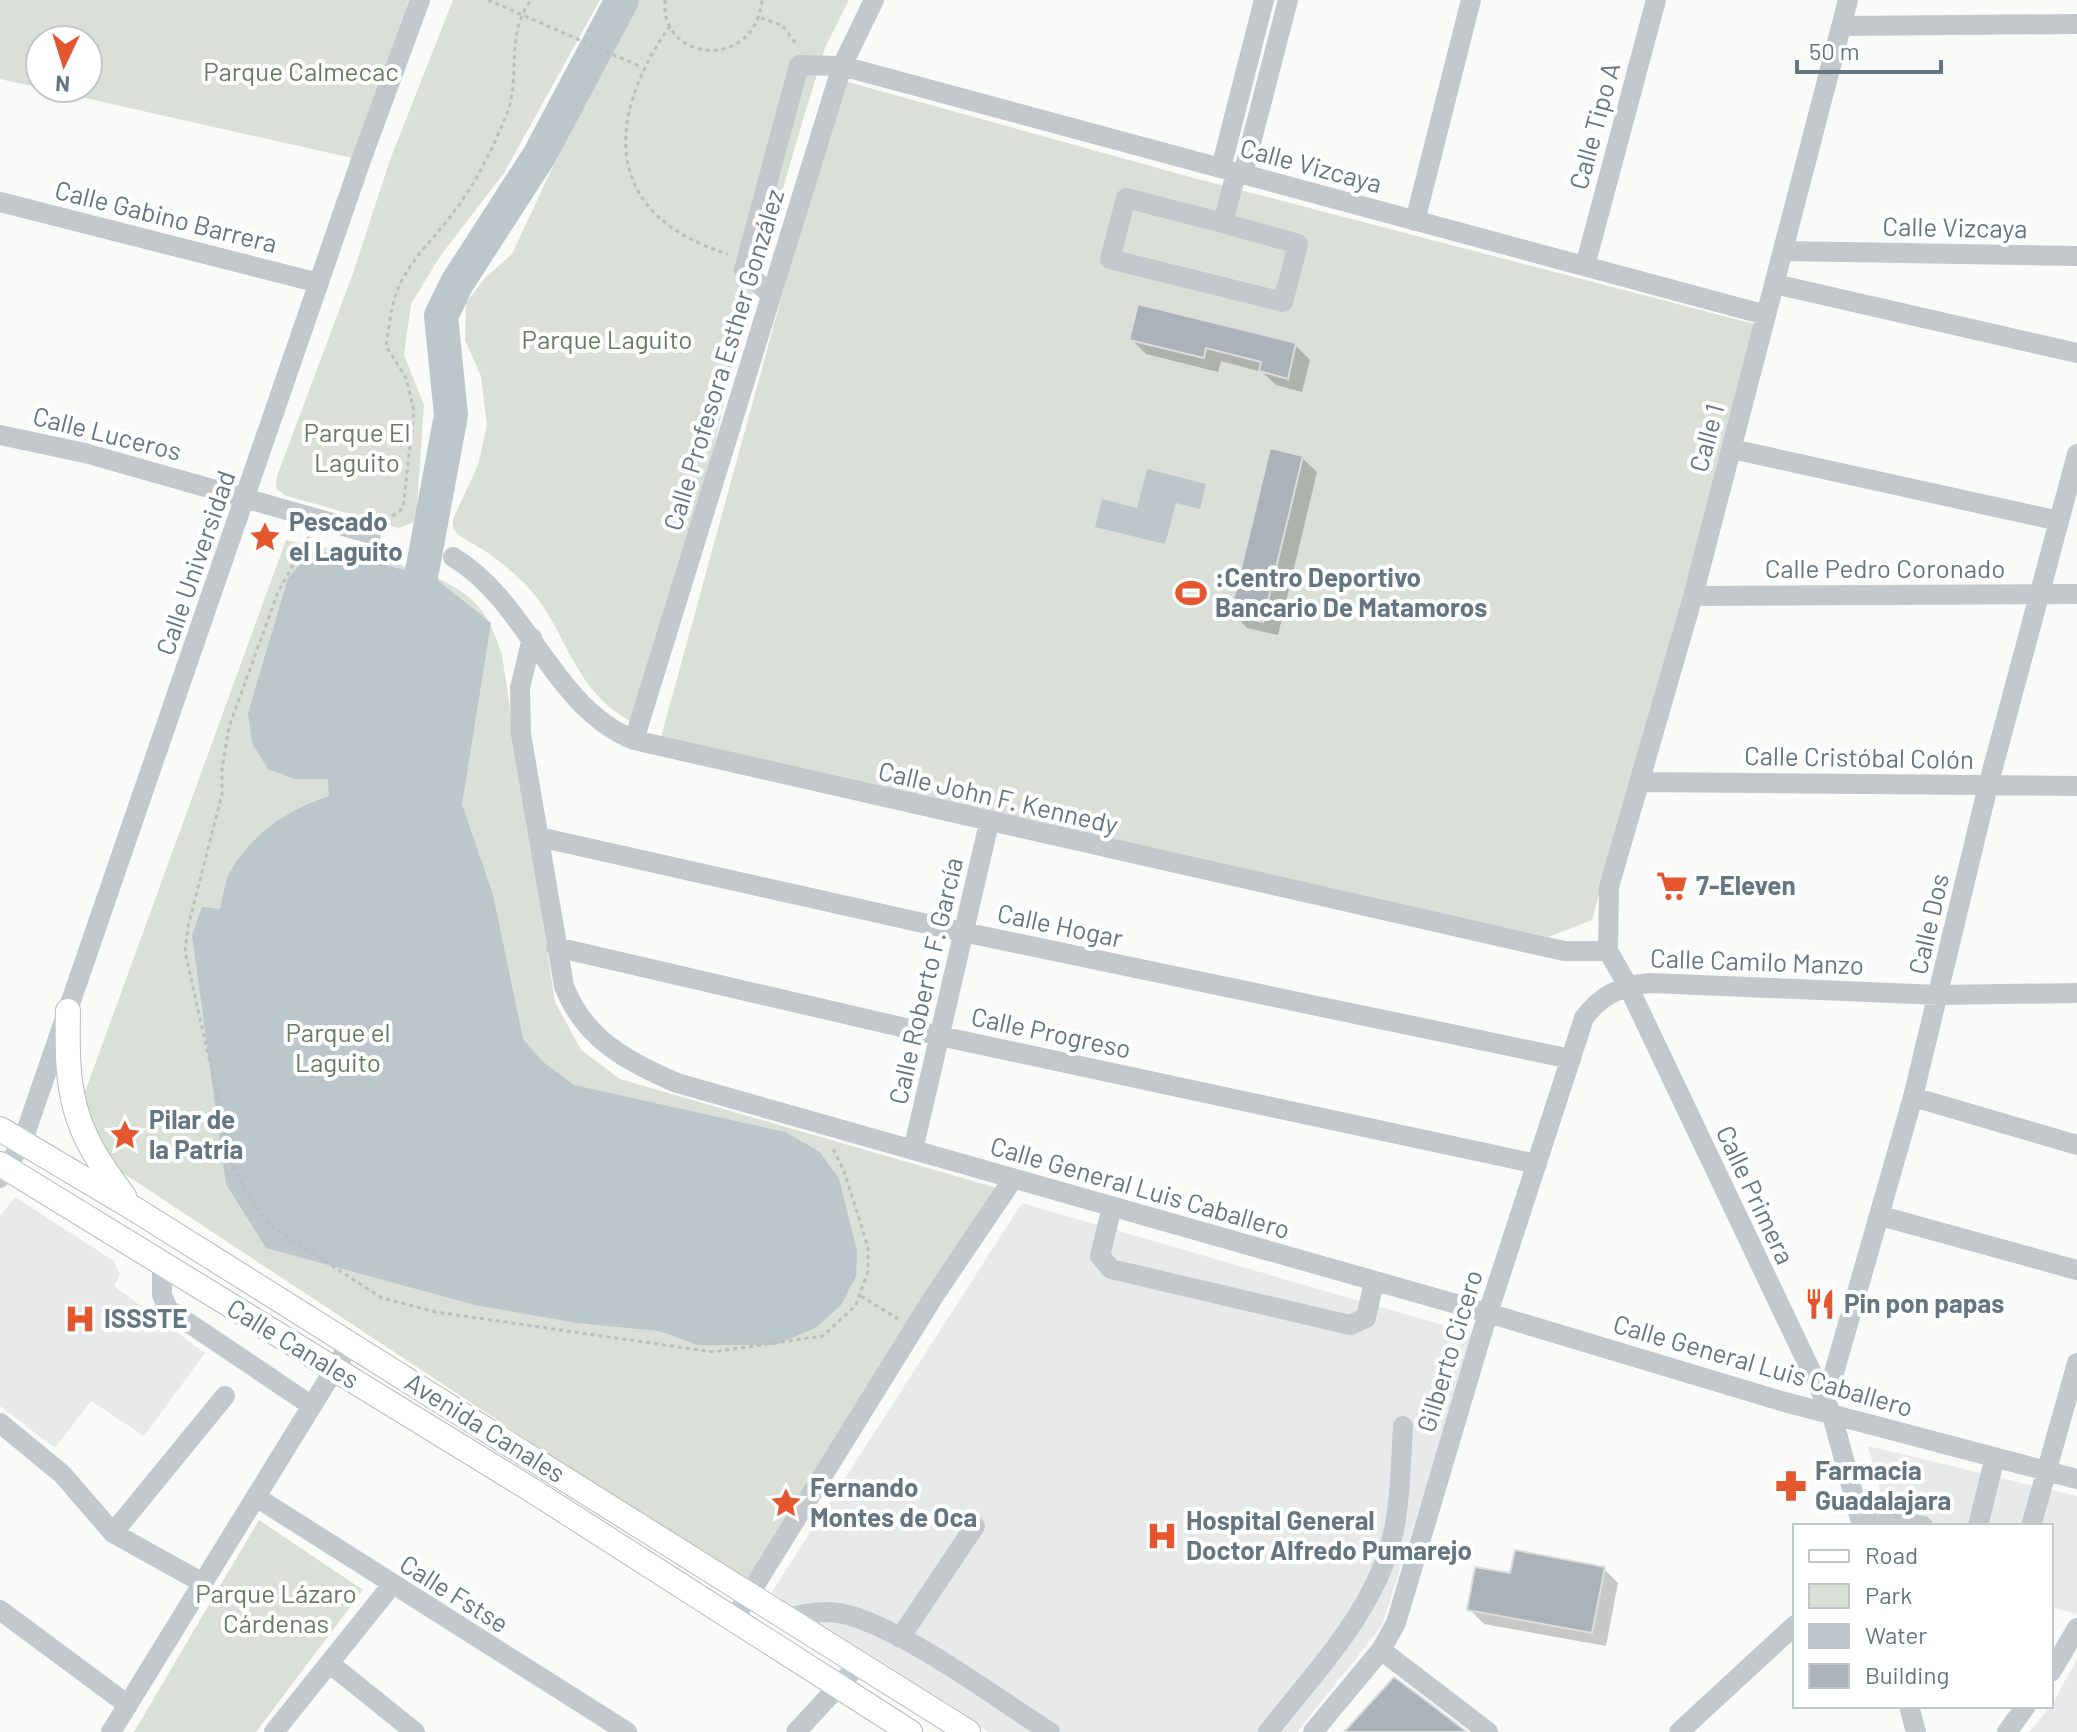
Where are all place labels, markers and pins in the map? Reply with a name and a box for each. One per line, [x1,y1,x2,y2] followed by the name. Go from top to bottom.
[289,505,403,566] place label: Pescado el Laguito
[248,520,282,554] place icon: Pescado el Laguito
[1215,561,1487,622] place label: :Centro Deportivo Bancario De Matamoros
[1174,576,1208,610] sports icon: :Centro Deportivo Bancario De Matamoros
[1655,869,1689,903] supermarket icon: 7-Eleven
[1696,869,1796,900] place label: 7-Eleven
[149,1103,243,1164] place label: Pilar de la Patria
[108,1118,142,1152] place icon: Pilar de la Patria
[1803,1287,1837,1321] restaurant icon: Pin pon papas
[1844,1287,2004,1318] place label: Pin pon papas
[63,1302,97,1336] hospital icon: ISSSTE
[104,1302,187,1333] place label: ISSSTE
[1815,1454,1951,1515] place label: Farmacia Guadalajara
[1774,1469,1808,1503] pharmacy icon: Farmacia Guadalajara
[810,1471,977,1532] place label: Fernando Montes de Oca
[769,1486,803,1520] place icon: Fernando Montes de Oca
[1186,1504,1472,1565] place label: Hospital General Doctor Alfredo Pumarejo
[1145,1519,1179,1553] hospital icon: Hospital General Doctor Alfredo Pumarejo

